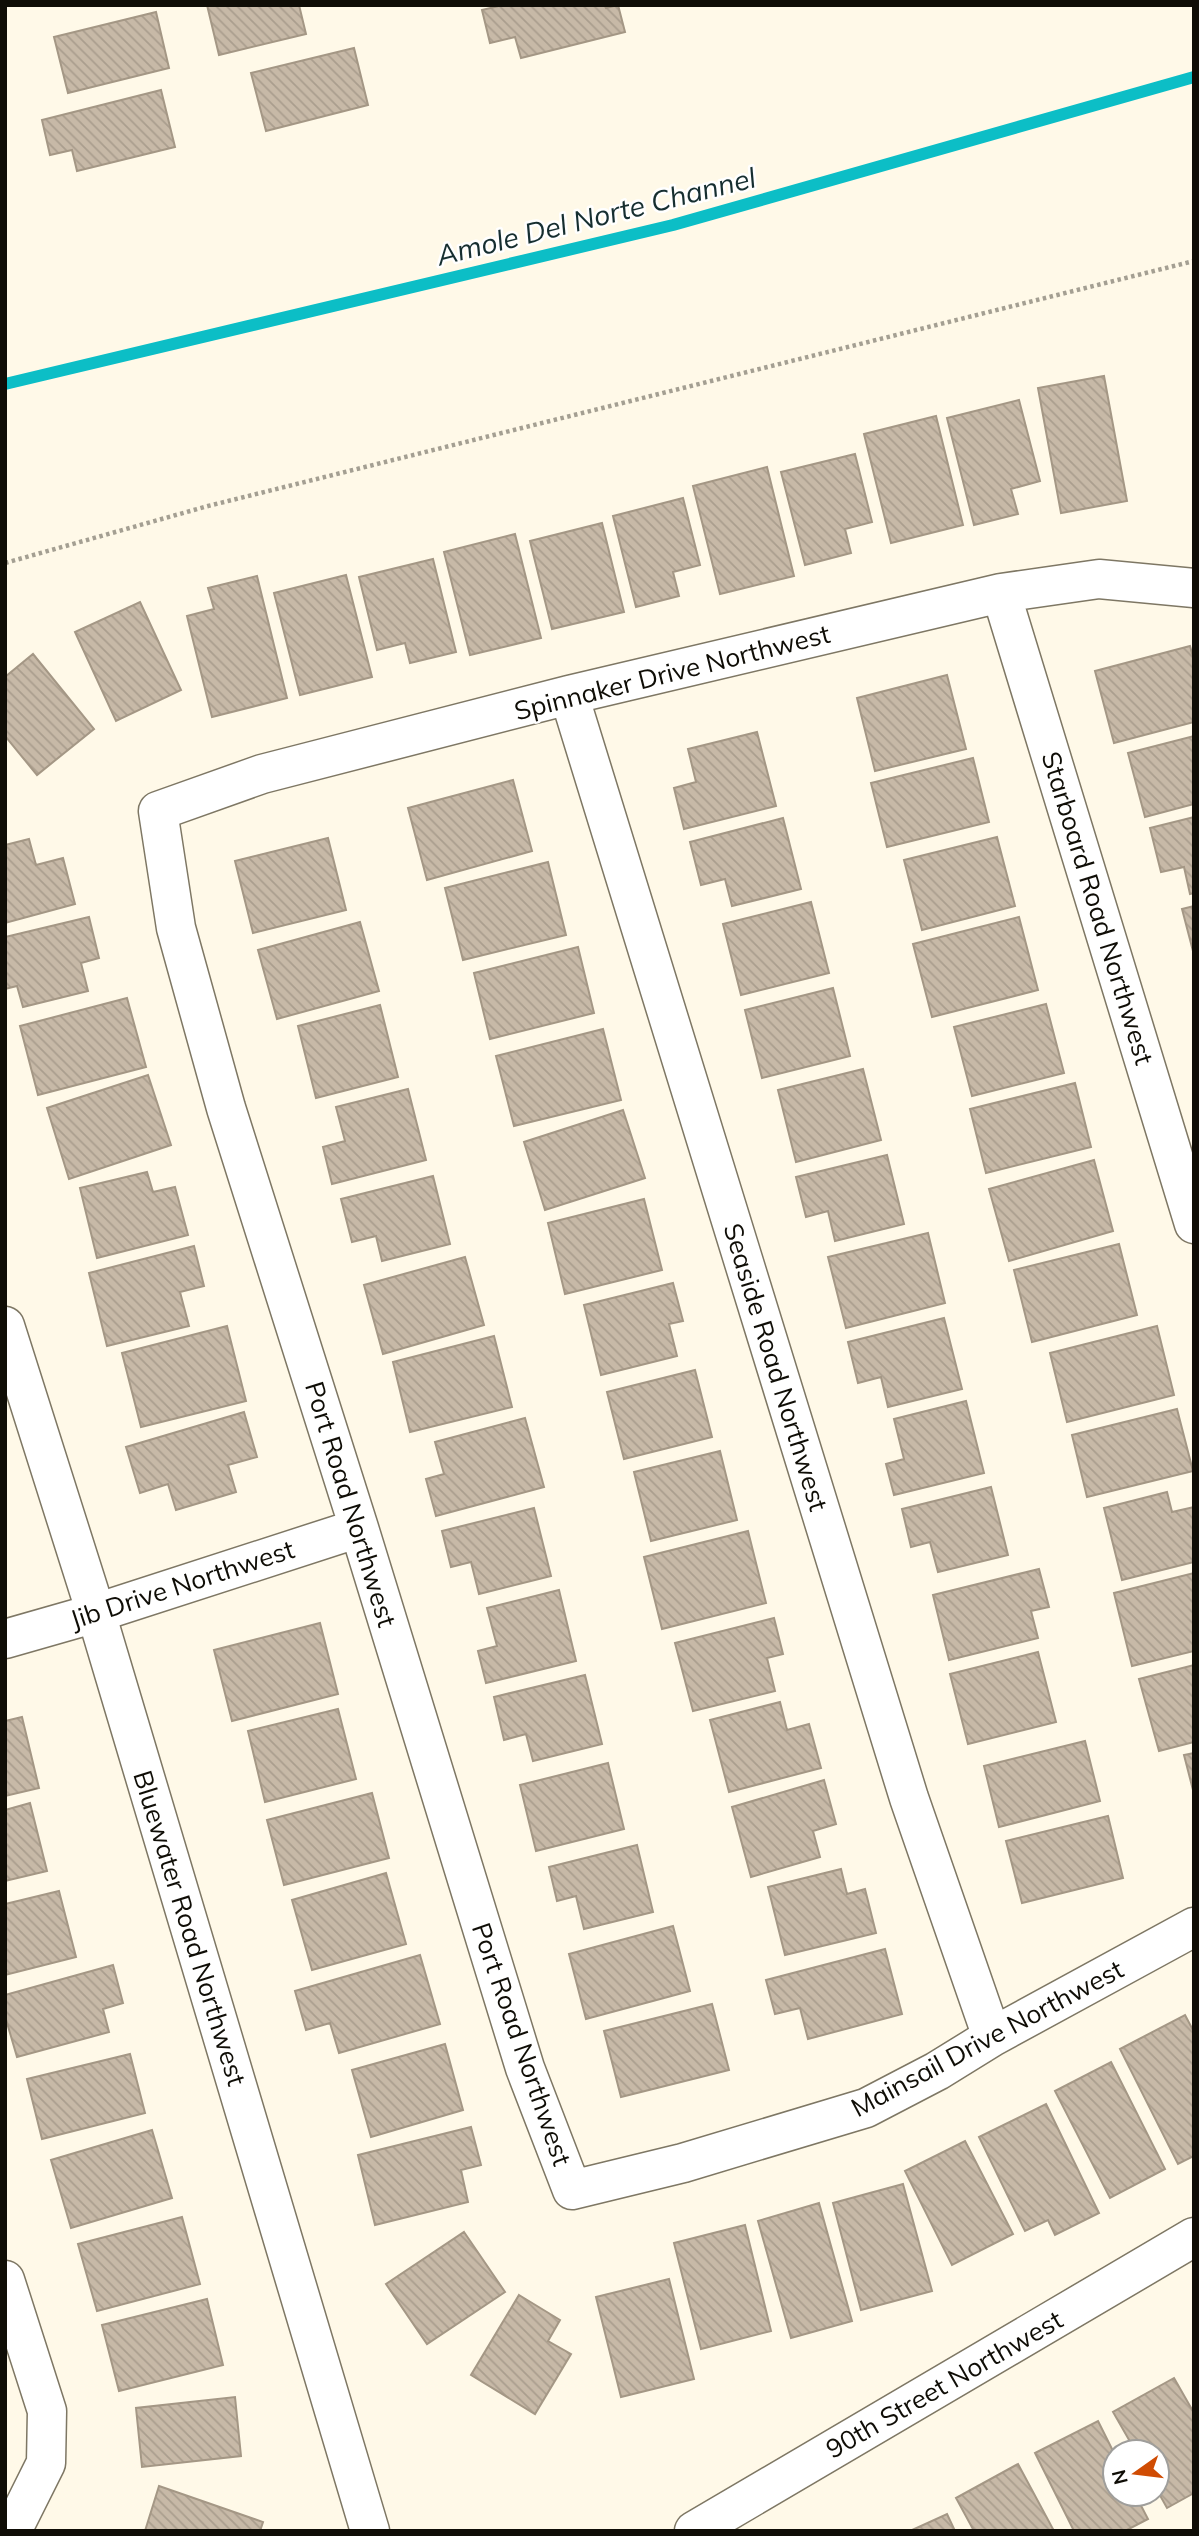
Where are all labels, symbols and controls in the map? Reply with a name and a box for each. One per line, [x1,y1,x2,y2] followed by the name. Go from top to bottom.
[432,159,759,273] water label: Amole Del Norte Channel
[511,617,833,727] street label: Spinnaker Drive Northwest
[1035,748,1161,1068] street label: Starboard Road Northwest
[716,1219,836,1515] street label: Seaside Road Northwest
[298,1377,404,1631] street label: Port Road Northwest
[66,1532,298,1636] street label: Jib Drive Northwest
[126,1766,254,2090] street label: Bluewater Road Northwest
[465,1918,579,2170] street label: Port Road Northwest
[845,1952,1129,2124] street label: Mainsail Drive Northwest
[820,2303,1068,2465] street label: 90th Street Northwest
[1101,2438,1171,2508] north arrow
[1106,2467,1133,2487] text: N

